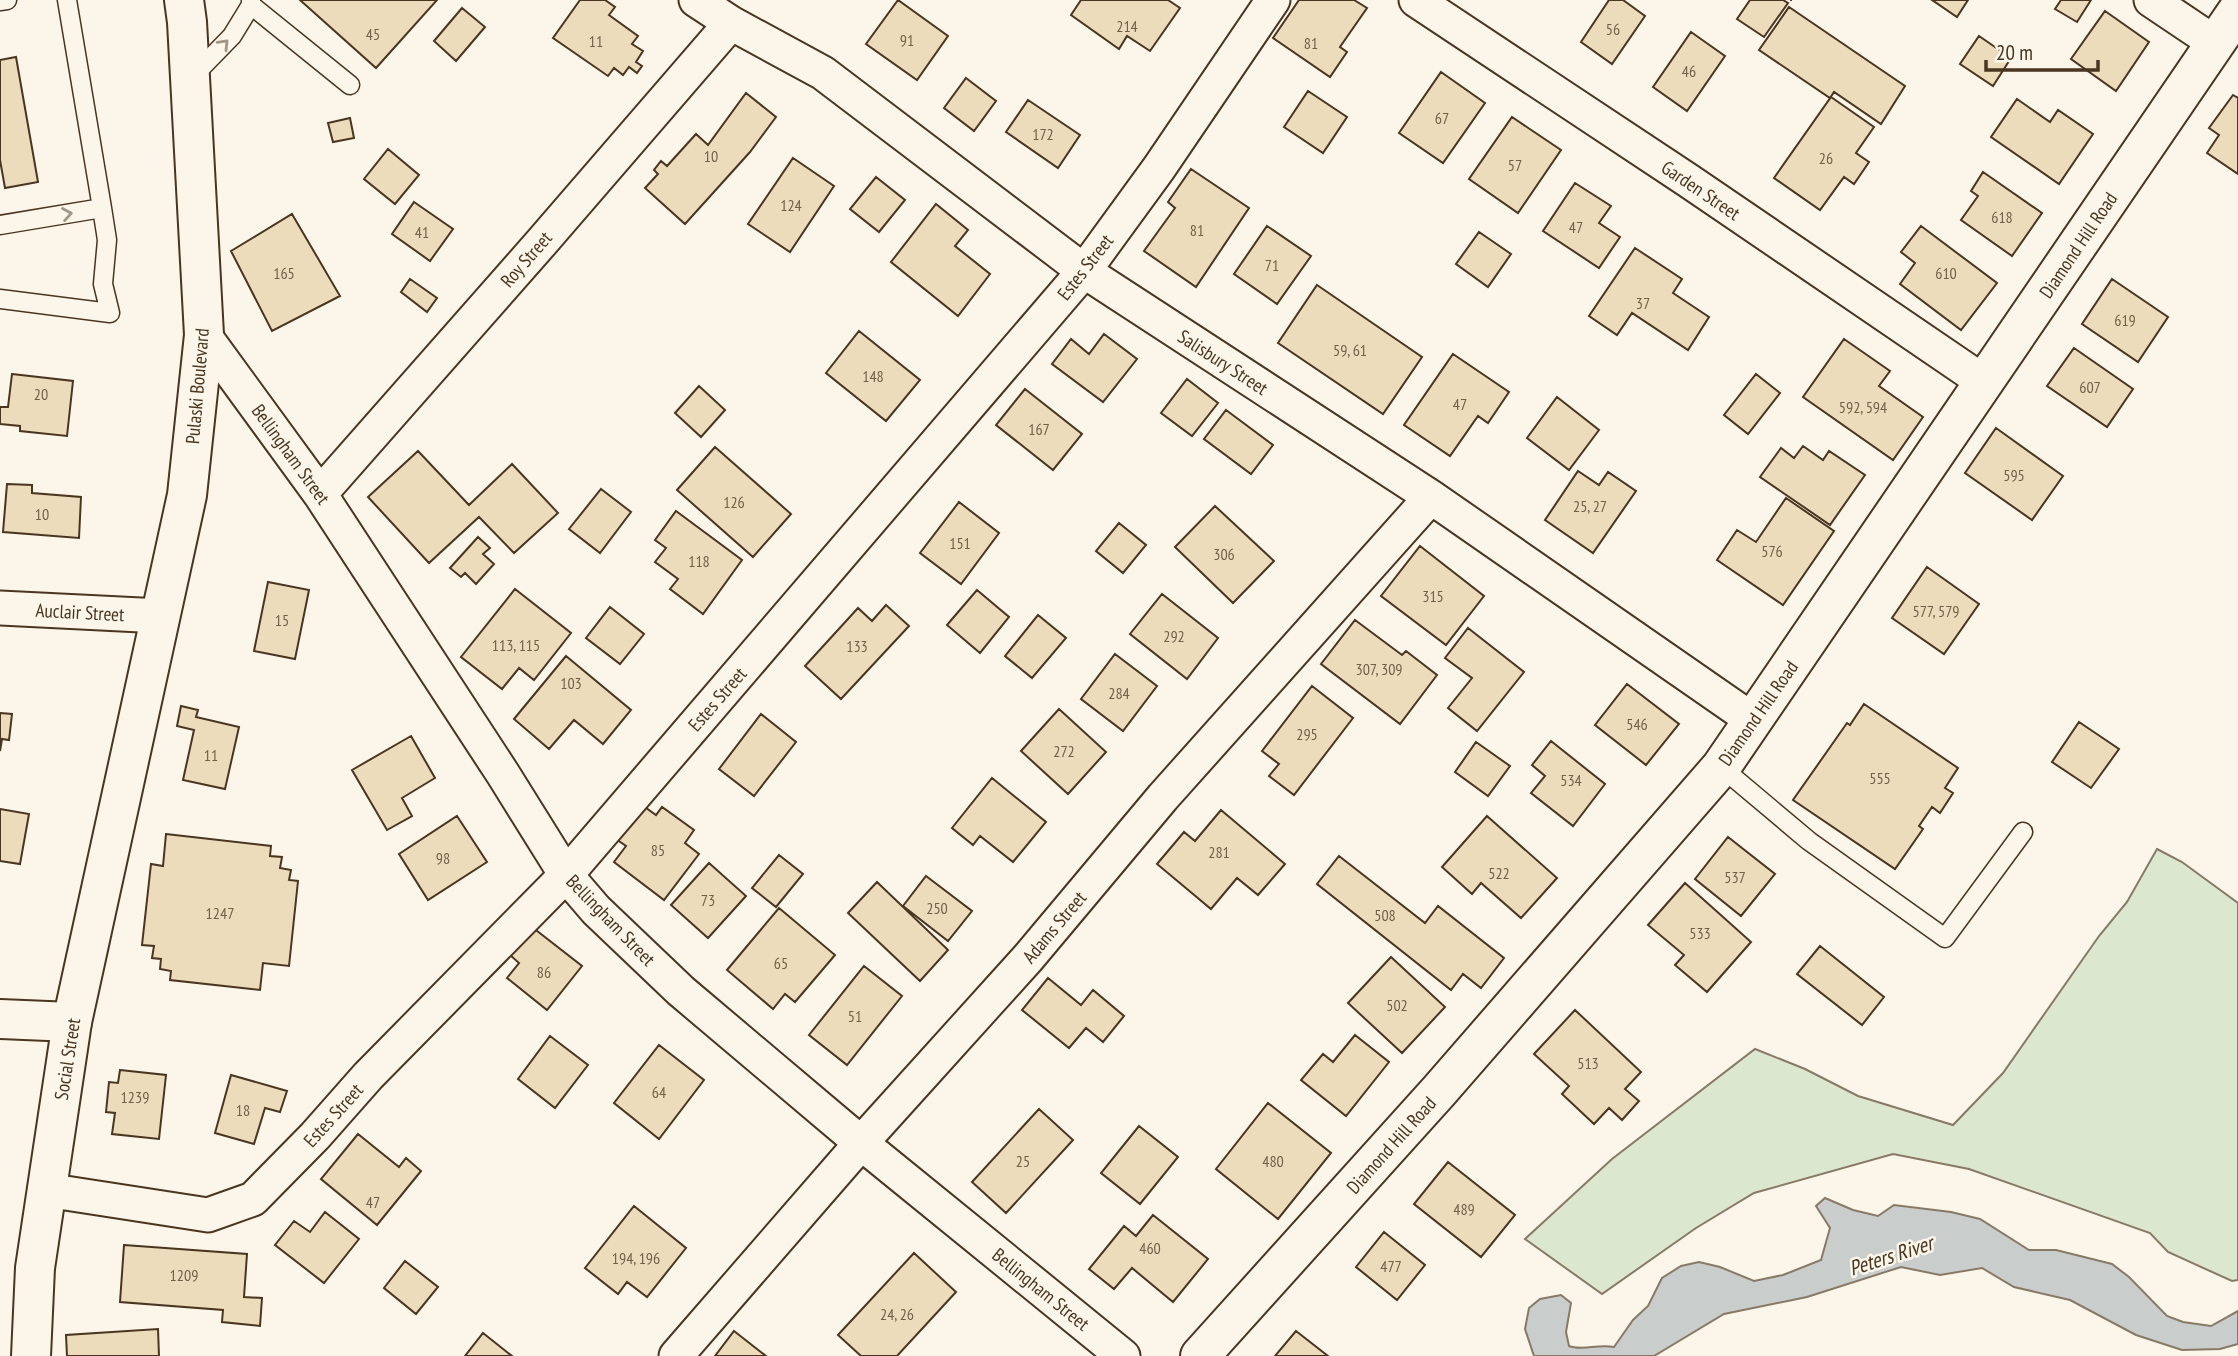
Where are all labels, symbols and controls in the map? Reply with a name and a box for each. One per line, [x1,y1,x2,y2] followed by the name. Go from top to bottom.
[1116,16,1138,36] house number: 214
[1606,19,1620,39] house number: 56
[366,24,380,44] house number: 45
[1986,28,2098,72] scale bar
[900,30,914,50] house number: 91
[589,31,603,51] house number: 11
[1304,33,1318,53] house number: 81
[1996,39,2033,66] text: 20 m
[215,40,228,53] one-way arrow
[1682,61,1696,81] house number: 46
[1435,108,1449,128] house number: 67
[1032,124,1054,144] house number: 172
[704,146,718,166] house number: 10
[1819,148,1833,168] house number: 26
[1508,155,1522,175] house number: 57
[1657,155,1746,226] street label: Garden Street
[2034,188,2122,302] street label: Diamond Hill Road
[780,195,802,215] house number: 124
[61,207,73,222] one-way arrow
[1991,207,2013,227] house number: 618
[1569,217,1583,237] house number: 47
[1190,220,1204,240] house number: 81
[415,222,429,242] house number: 41
[495,226,557,292] street label: Roy Street
[1052,229,1119,305] street label: Estes Street
[1265,255,1279,275] house number: 71
[273,263,295,283] house number: 165
[1935,263,1957,283] house number: 610
[1636,293,1650,313] house number: 37
[2114,310,2136,330] house number: 619
[1174,324,1273,400] street label: Salisbury Street
[180,327,214,445] street label: Pulaski Boulevard
[1333,340,1367,360] house number: 59, 61
[862,366,884,386] house number: 148
[2079,377,2101,397] house number: 607
[34,384,48,404] house number: 20
[1453,394,1467,414] house number: 47
[1839,397,1887,417] house number: 592, 594
[247,399,336,509] street label: Bellingham Street
[1028,419,1050,439] house number: 167
[2003,465,2025,485] house number: 595
[723,492,745,512] house number: 126
[1573,496,1607,516] house number: 25, 27
[35,504,49,524] house number: 10
[949,533,971,553] house number: 151
[1761,541,1783,561] house number: 576
[1213,544,1235,564] house number: 306
[688,551,710,571] house number: 118
[1422,586,1444,606] house number: 315
[35,598,126,626] street label: Auclair Street
[1912,601,1960,621] house number: 577, 579
[275,610,289,630] house number: 15
[1163,626,1185,646] house number: 292
[492,635,540,655] house number: 113, 115
[846,636,868,656] house number: 133
[1713,656,1803,770] street label: Diamond Hill Road
[1355,659,1403,679] house number: 307, 309
[683,661,752,736] street label: Estes Street
[560,673,582,693] house number: 103
[1108,683,1130,703] house number: 284
[1626,714,1648,734] house number: 546
[1296,724,1318,744] house number: 295
[1053,741,1075,761] house number: 272
[204,745,218,765] house number: 11
[1869,768,1891,788] house number: 555
[1560,770,1582,790] house number: 534
[651,840,665,860] house number: 85
[1208,842,1230,862] house number: 281
[436,848,450,868] house number: 98
[1488,863,1510,883] house number: 522
[1724,867,1746,887] house number: 537
[561,869,661,971] street label: Bellingham Street
[1017,885,1092,968] street label: Adams Street
[701,890,715,910] house number: 73
[926,898,948,918] house number: 250
[206,903,234,923] house number: 1247
[1374,905,1396,925] house number: 508
[1689,923,1711,943] house number: 533
[774,953,788,973] house number: 65
[537,962,551,982] house number: 86
[1386,995,1408,1015] house number: 502
[848,1006,862,1026] house number: 51
[49,1016,85,1102] street label: Social Street
[1577,1053,1599,1073] house number: 513
[298,1078,368,1152] street label: Estes Street
[652,1082,666,1102] house number: 64
[121,1087,149,1107] house number: 1239
[1341,1091,1441,1199] street label: Diamond Hill Road
[236,1100,250,1120] house number: 18
[1016,1151,1030,1171] house number: 25
[1262,1151,1284,1171] house number: 480
[366,1192,380,1212] house number: 47
[1453,1199,1475,1219] house number: 489
[1846,1228,1939,1282] water label: Peters River
[1139,1238,1161,1258] house number: 460
[988,1243,1095,1336] street label: Bellingham Street
[612,1248,660,1268] house number: 194, 196
[1380,1256,1402,1276] house number: 477
[170,1265,198,1285] house number: 1209
[880,1304,914,1324] house number: 24, 26

